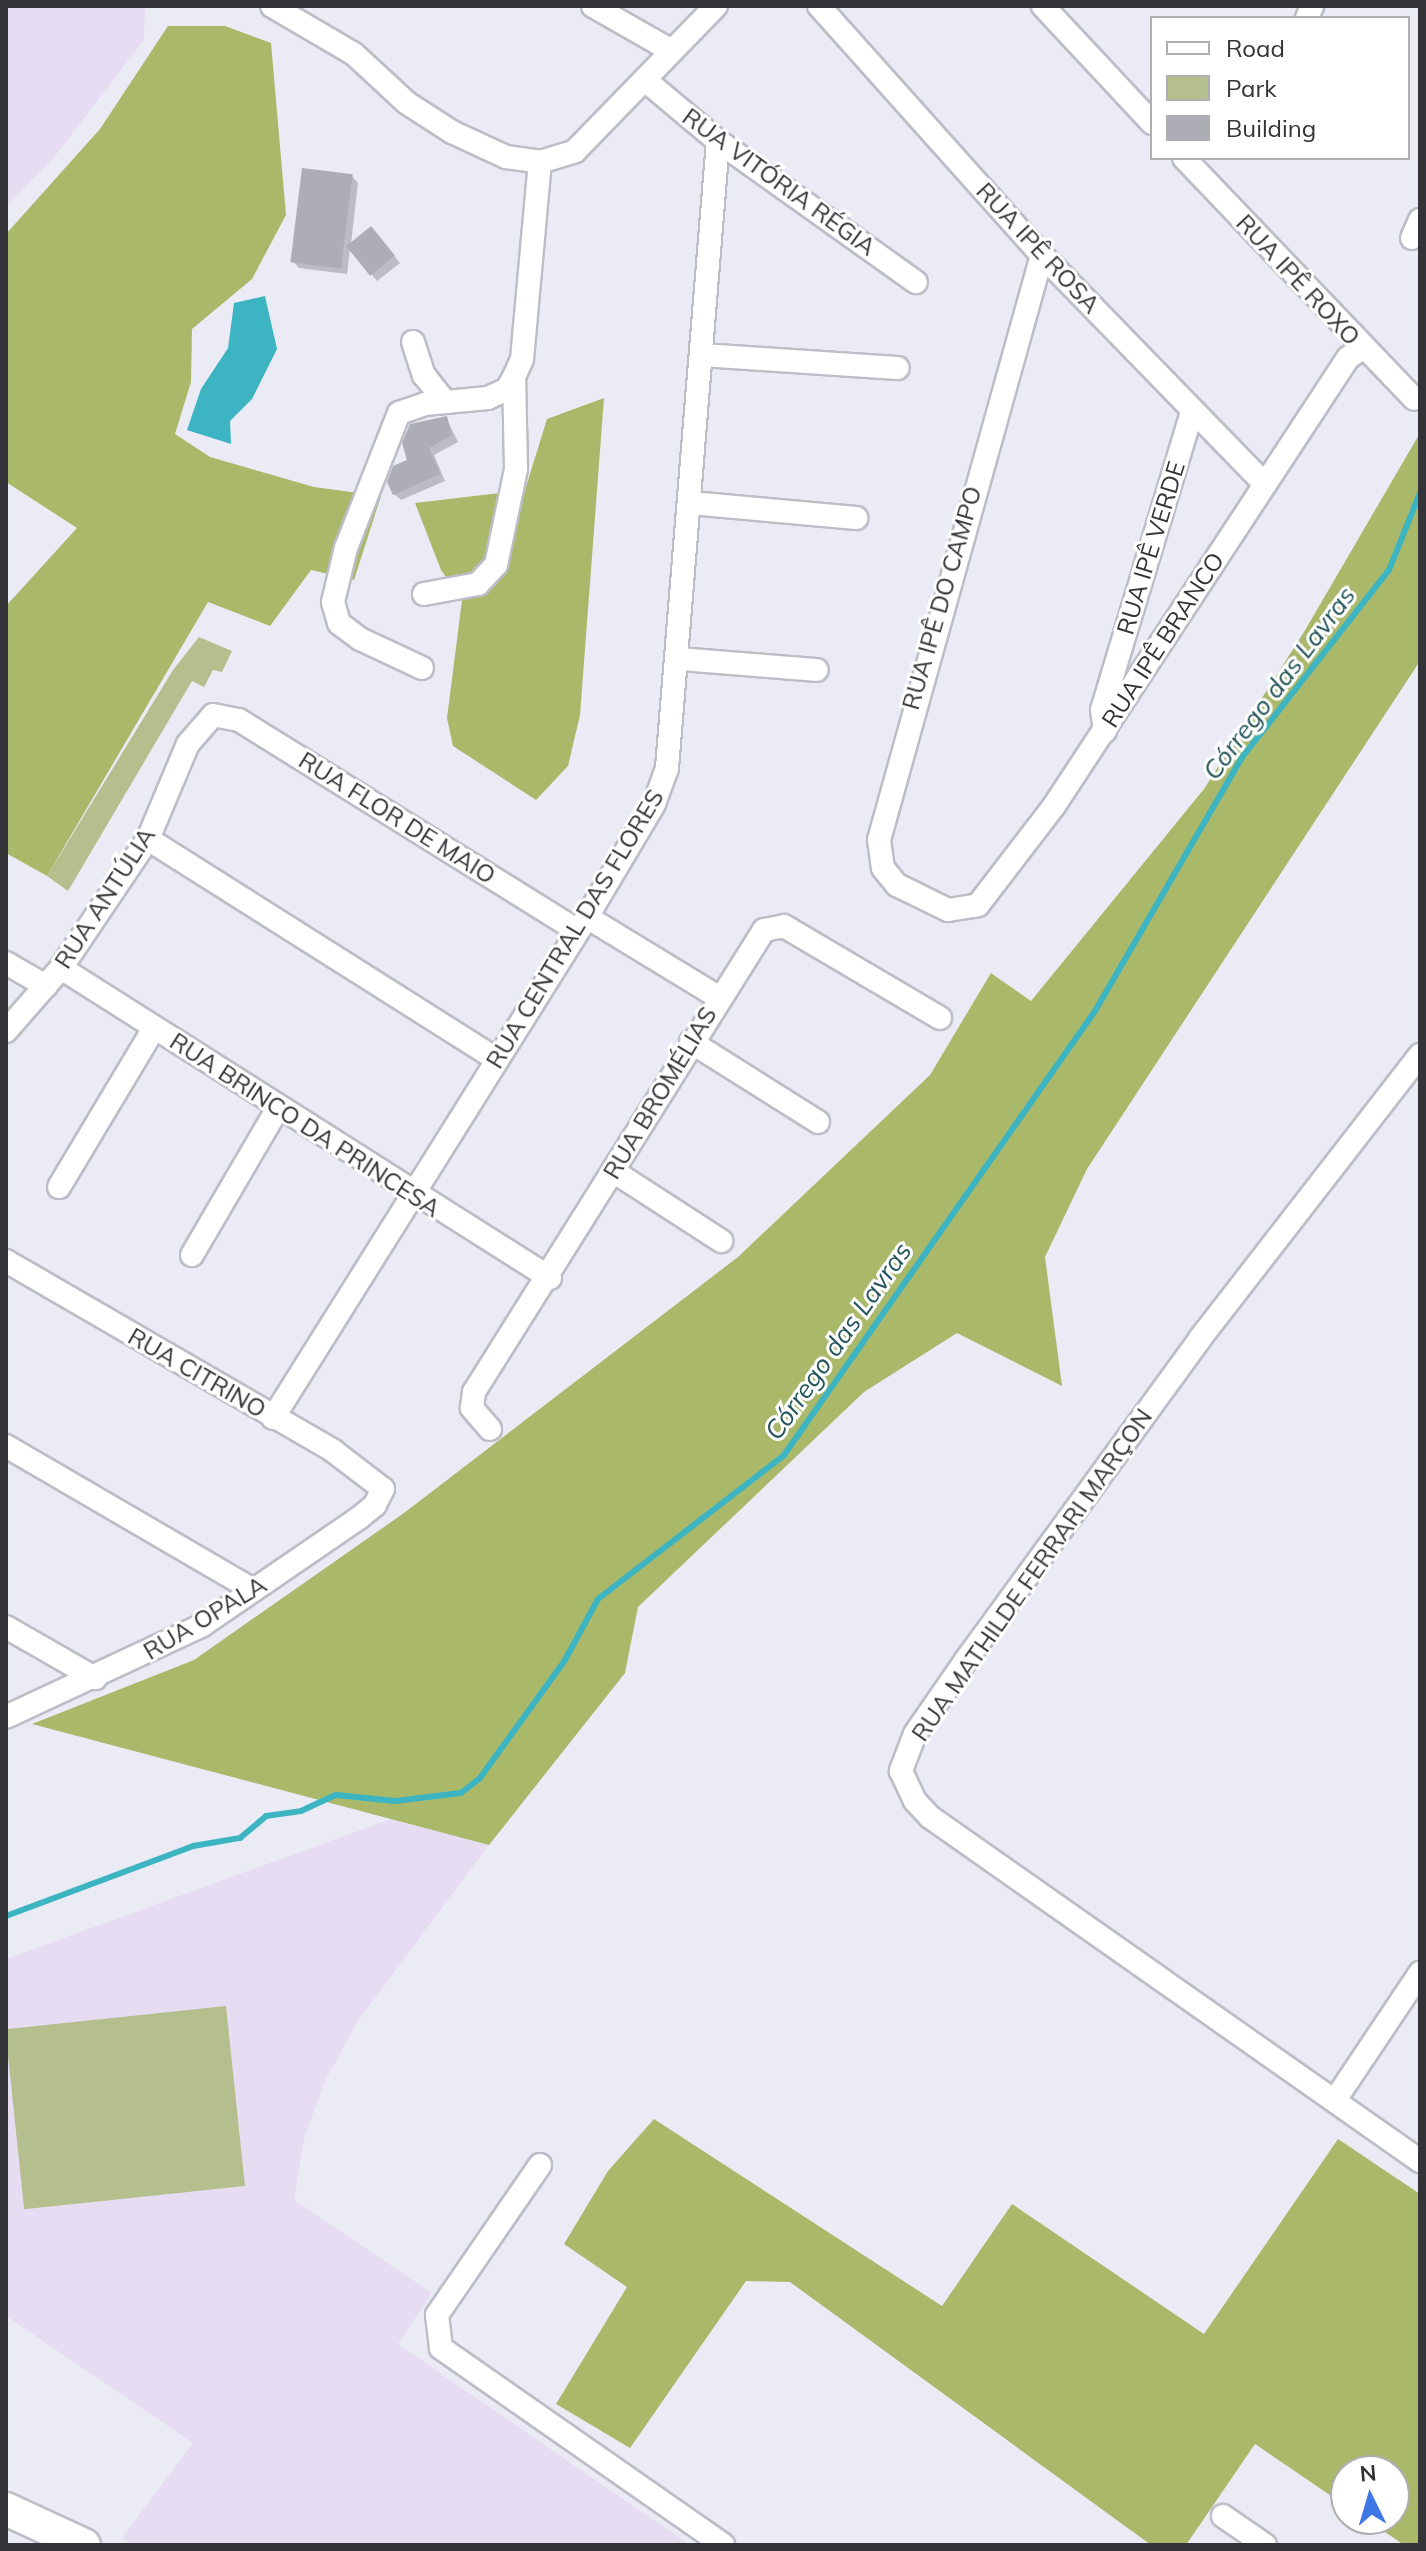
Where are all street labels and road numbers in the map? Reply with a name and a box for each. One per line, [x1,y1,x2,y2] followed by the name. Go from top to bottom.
[677,102,881,262] street label: RUA VITÓRIA RÉGIA
[970,177,1106,319] street label: RUA IPÊ ROSA
[1230,209,1366,351] street label: RUA IPÊ ROXO
[1111,458,1191,638] street label: RUA IPÊ VERDE
[896,483,988,713] street label: RUA IPÊ DO CAMPO
[1096,547,1230,733] street label: RUA IPÊ BRANCO
[293,746,501,890] street label: RUA FLOR DE MAIO
[480,784,670,1074] street label: RUA CENTRAL DAS FLORES
[49,822,161,974] street label: RUA ANTÚLIA
[597,1002,723,1184] street label: RUA BROMÉLIAS
[164,1027,446,1223] street label: RUA BRINCO DA PRINCESA
[123,1322,271,1424] street label: RUA CITRINO
[906,1403,1158,1747] street label: RUA MATHILDE FERRARI MARÇON
[138,1570,272,1666] street label: RUA OPALA

